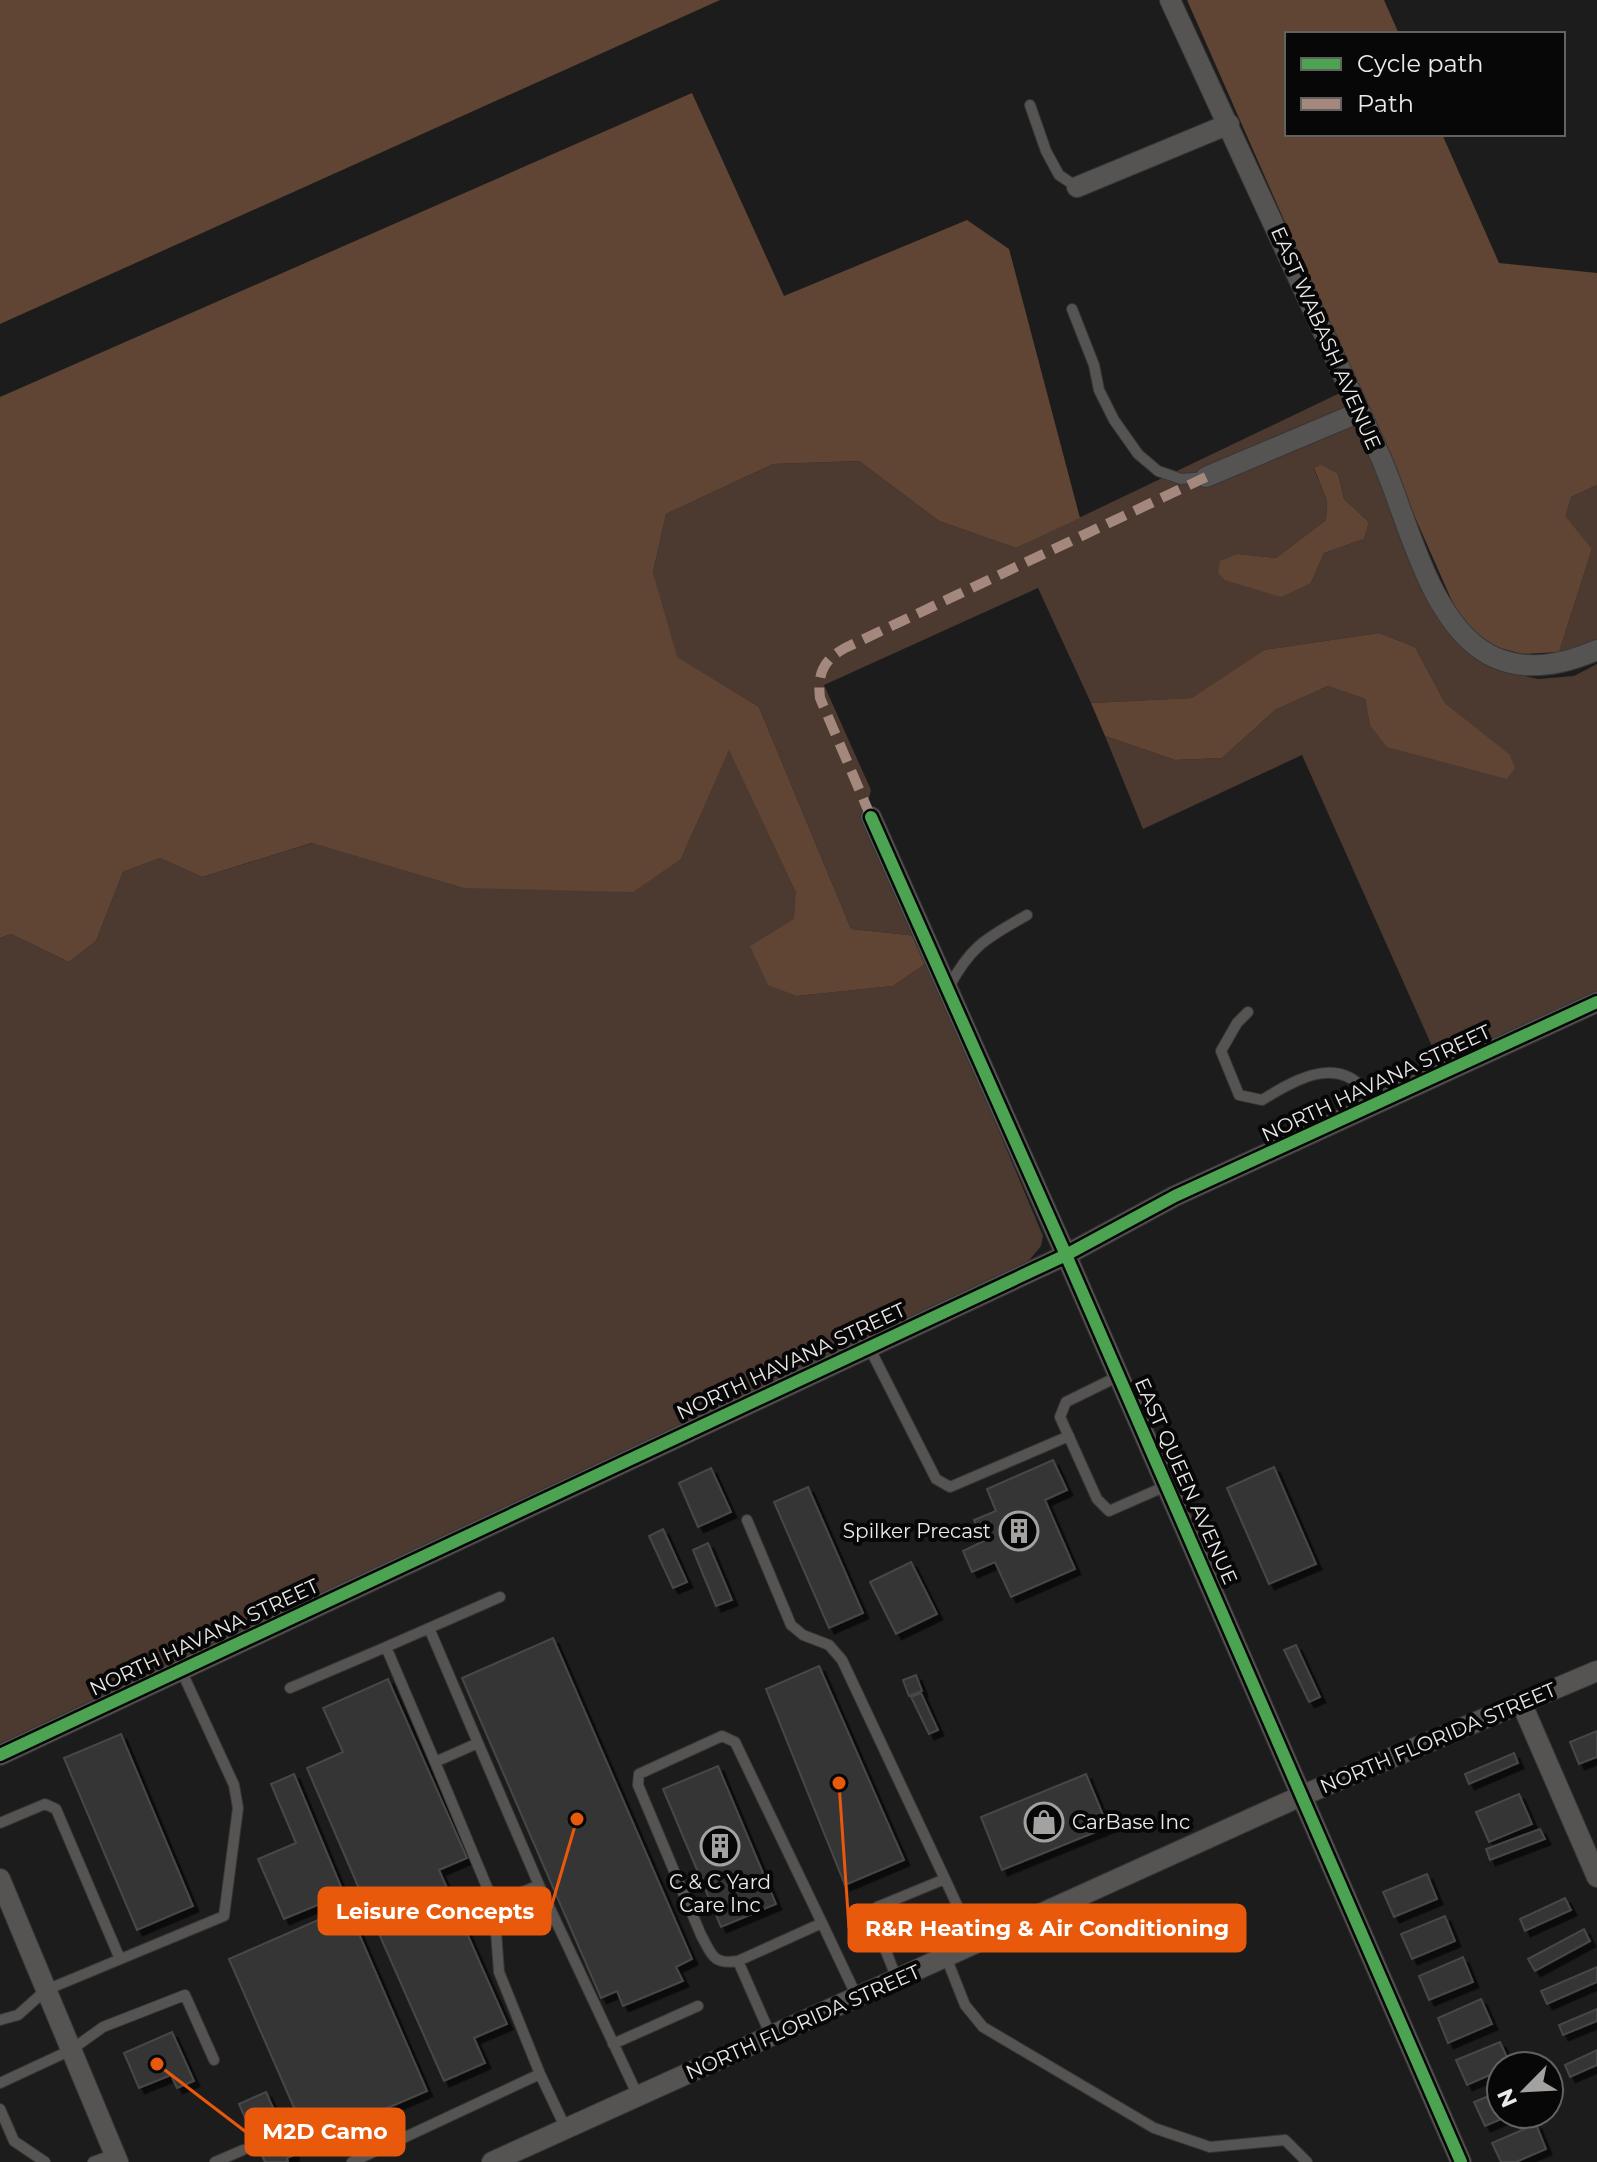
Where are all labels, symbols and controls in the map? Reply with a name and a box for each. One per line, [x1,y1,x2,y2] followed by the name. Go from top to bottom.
[1285,32,1565,136] legend
[1357,49,1484,78] text: Cycle path
[1357,89,1414,118] text: Path
[1266,223,1386,453] street label: EAST WABASH AVENUE
[1258,1019,1495,1147] street label: NORTH HAVANA STREET
[673,1297,910,1425] street label: NORTH HAVANA STREET
[1130,1374,1242,1588] street label: EAST QUEEN AVENUE
[998,1510,1040,1552] building icon: Spilker Precast
[843,1519,991,1543] place label: Spilker Precast
[86,1573,323,1701] street label: NORTH HAVANA STREET
[1316,1677,1560,1799] street label: NORTH FLORIDA STREET
[1023,1801,1065,1843] shop icon: CarBase Inc
[1072,1810,1190,1834] place label: CarBase Inc
[699,1825,741,1867] building icon: C & C Yard Care Inc
[669,1870,771,1917] place label: C & C Yard Care Inc
[319,1888,550,1934] callout: Leisure Concepts
[336,1898,534,1925] text: Leisure Concepts
[849,1905,1245,1951] callout: R&R Heating & Air Conditioning
[865,1915,1229,1942] text: R&R Heating & Air Conditioning
[682,1959,924,2085] street label: NORTH FLORIDA STREET
[1485,2050,1565,2130] north arrow
[1491,2084,1523,2112] text: N
[246,2109,404,2155] callout: M2D Camo
[262,2118,388,2145] text: M2D Camo

